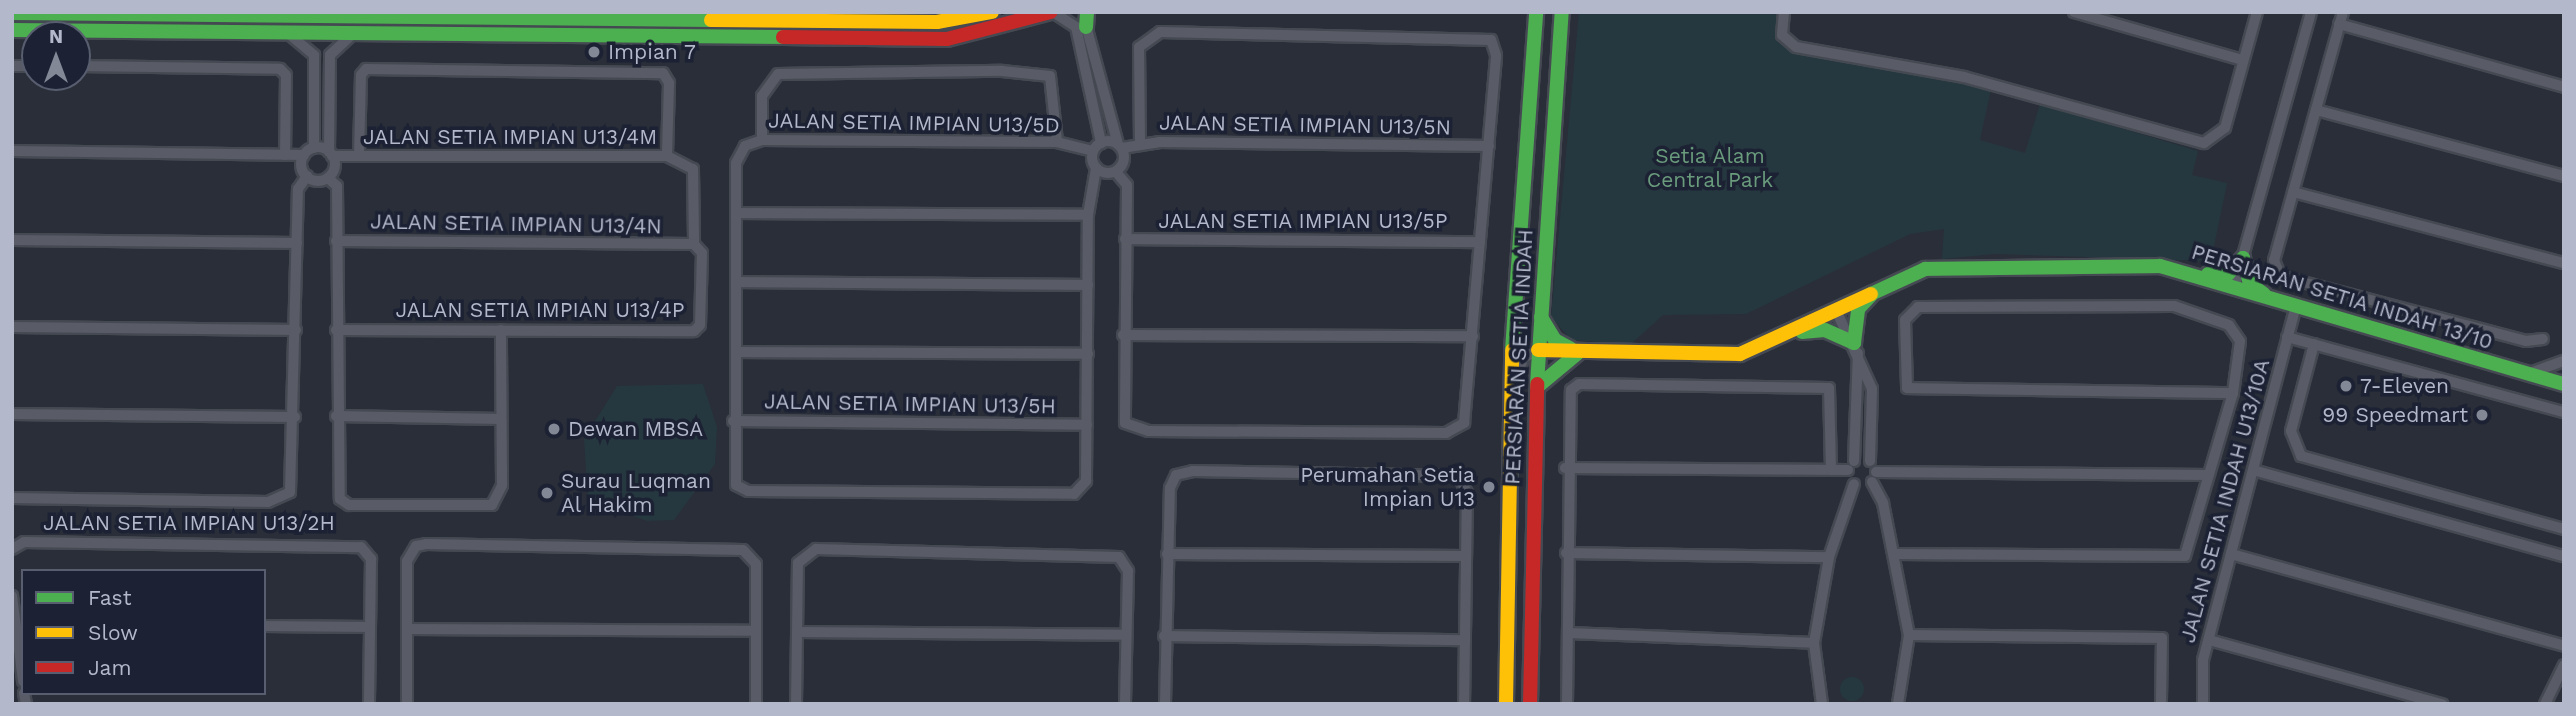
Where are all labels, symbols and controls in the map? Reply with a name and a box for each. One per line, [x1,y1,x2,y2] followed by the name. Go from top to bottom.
[21,21,91,91] north arrow
[49,25,63,48] text: N
[608,39,697,65] place label: Impian 7
[586,44,602,60] marker: Impian 7
[768,108,1060,138] street label: JALAN SETIA IMPIAN U13/5D
[1158,110,1452,140] street label: JALAN SETIA IMPIAN U13/5N
[362,124,658,150] street label: JALAN SETIA IMPIAN U13/4M
[1646,143,1774,193] park label: Setia Alam Central Park
[1158,208,1448,234] street label: JALAN SETIA IMPIAN U13/5P
[370,209,662,239] street label: JALAN SETIA IMPIAN U13/4N
[1500,228,1538,486] street label: PERSIARAN SETIA INDAH
[2188,239,2496,355] street label: PERSIARAN SETIA INDAH 13/10
[395,297,685,323] street label: JALAN SETIA IMPIAN U13/4P
[2175,356,2275,646] street label: JALAN SETIA INDAH U13/10A
[2360,373,2449,399] place label: 7-Eleven
[2338,378,2354,394] marker: 7-Eleven
[763,389,1057,419] street label: JALAN SETIA IMPIAN U13/5H
[2322,402,2468,428] place label: 99 Speedmart
[2474,407,2490,423] marker: 99 Speedmart
[568,416,703,442] place label: Dewan MBSA
[546,421,562,437] marker: Dewan MBSA
[1300,462,1475,512] place label: Perumahan Setia Impian U13
[561,468,711,518] place label: Surau Luqman Al Hakim
[1481,479,1497,495] marker: Perumahan Setia Impian U13
[539,485,555,501] marker: Surau Luqman Al Hakim
[43,510,335,536] street label: JALAN SETIA IMPIAN U13/2H
[21,569,266,695] legend
[88,585,132,610] text: Fast
[88,620,138,645] text: Slow
[88,655,131,680] text: Jam

